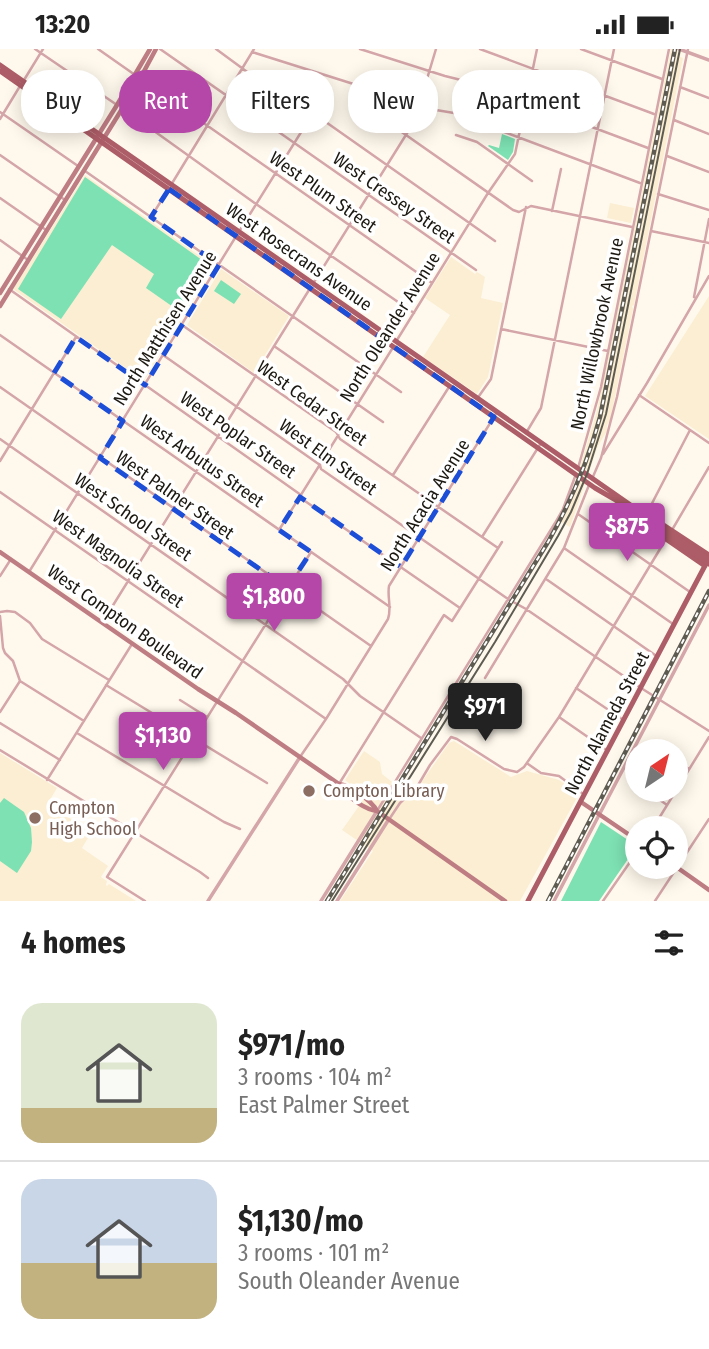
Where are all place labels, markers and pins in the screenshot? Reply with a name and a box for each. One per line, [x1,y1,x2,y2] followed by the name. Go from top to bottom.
[586,503,668,563] pin: $875
[217,573,331,633] pin: $1,800
[444,683,526,743] pin: $971
[106,713,220,772] pin: $1,130
[323,780,444,802] place label: Compton Library
[301,783,317,799] marker: Compton Library
[49,797,137,840] place label: Compton High School
[27,810,43,826] marker: Compton High School

